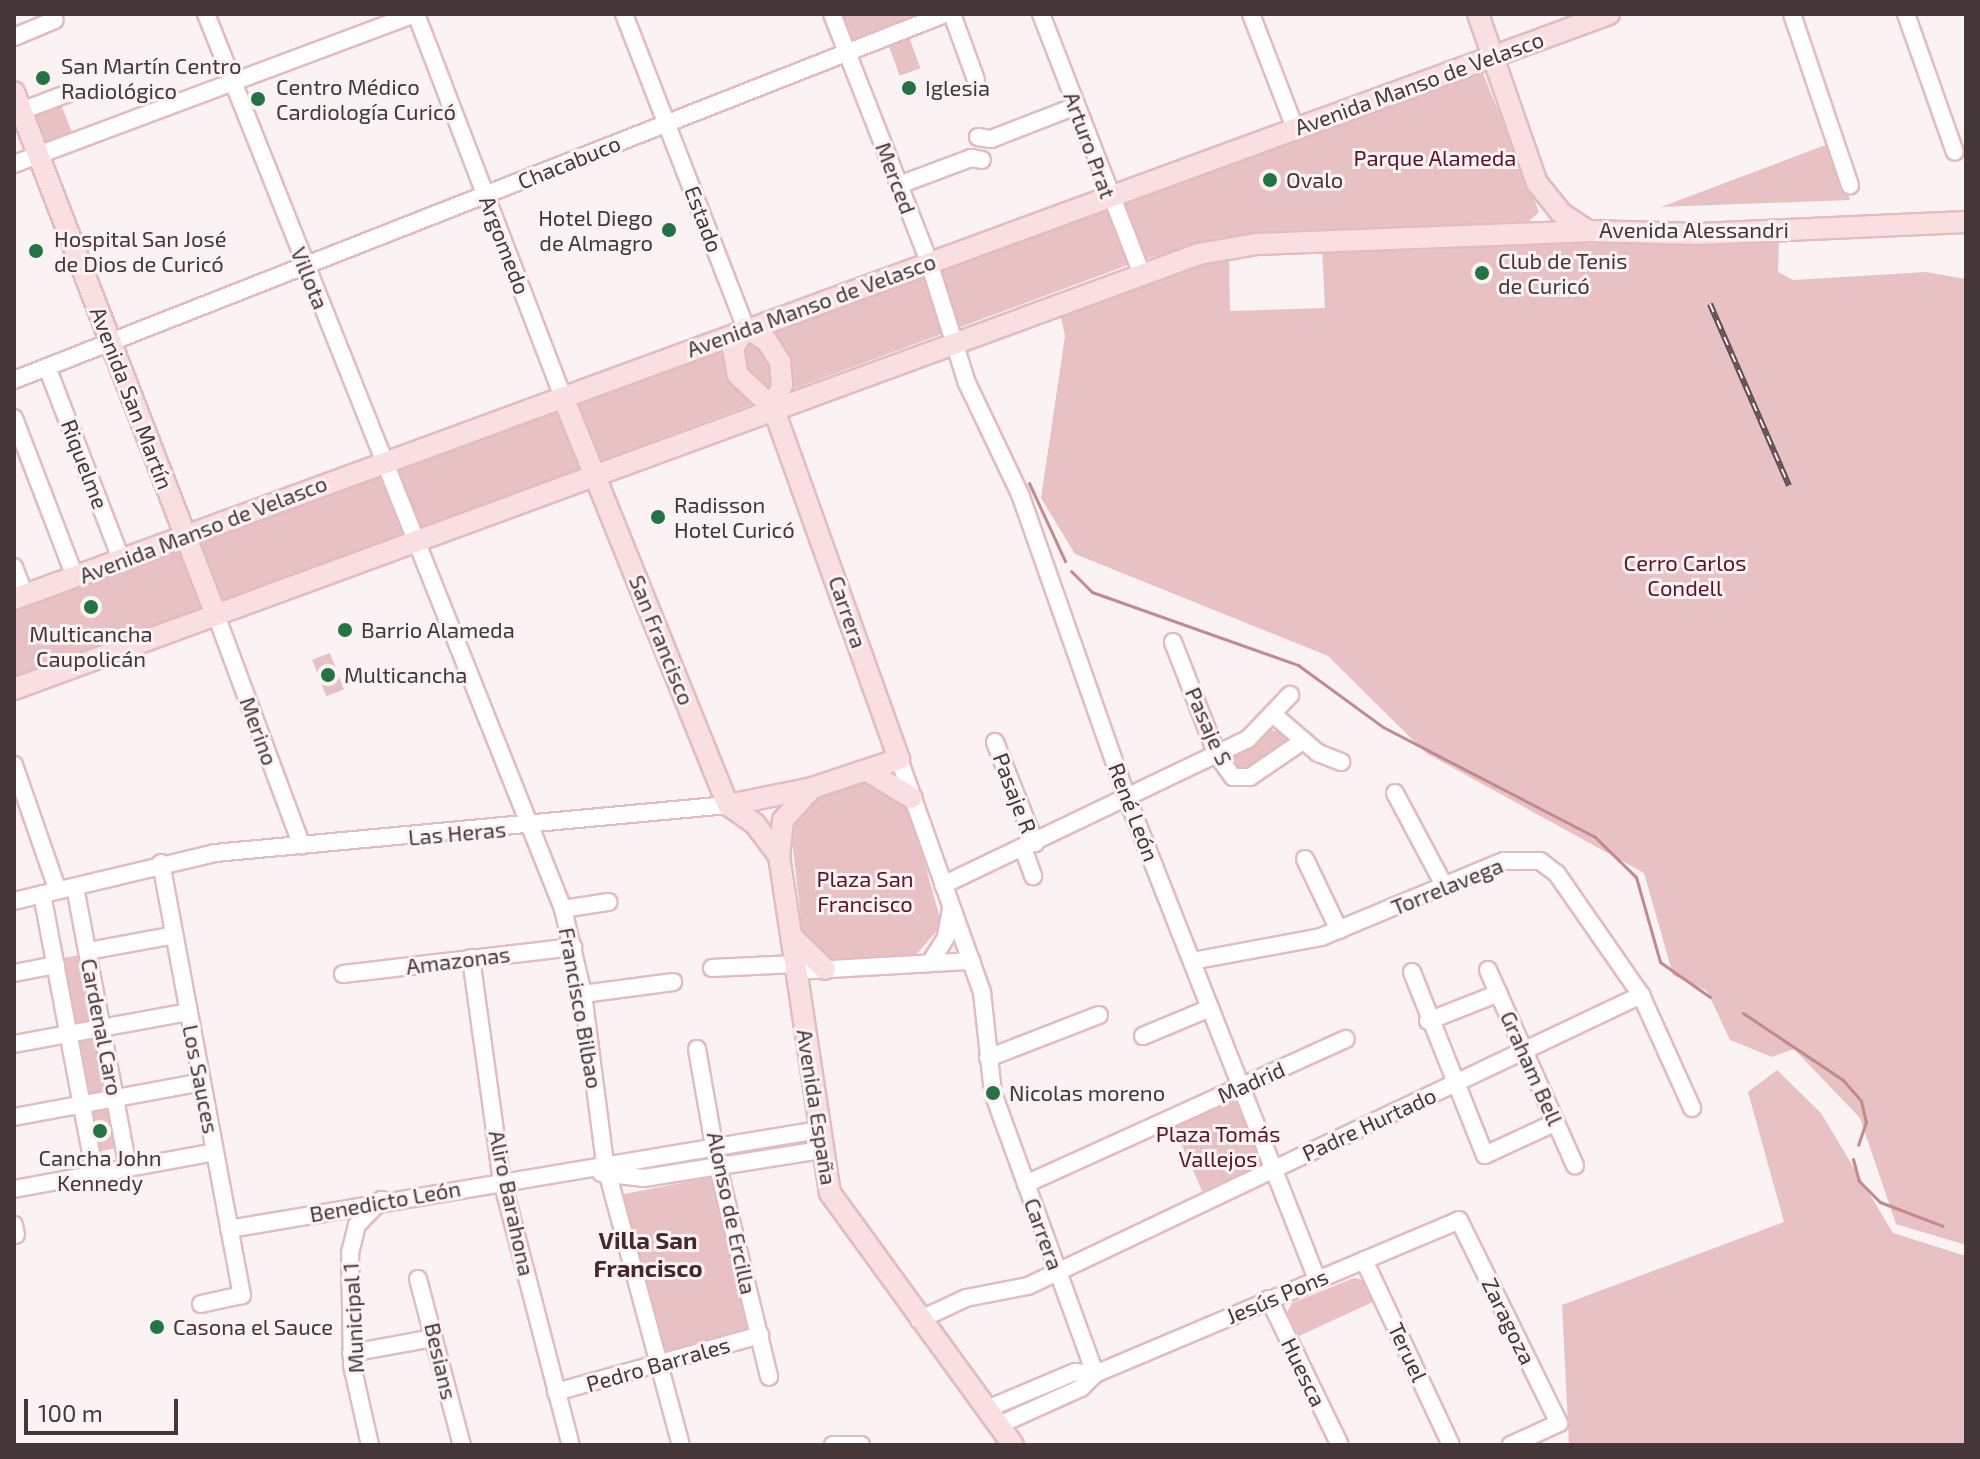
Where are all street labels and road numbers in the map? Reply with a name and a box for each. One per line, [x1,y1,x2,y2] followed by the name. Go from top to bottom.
[1291,25,1547,141] street label: Avenida Manso de Velasco
[1059,88,1121,202] street label: Arturo Prat
[514,129,624,195] street label: Chacabuco
[870,138,922,218] street label: Merced
[679,182,729,256] street label: Estado
[474,192,536,298] street label: Argomedo
[1599,217,1789,243] street label: Avenida Alessandri
[286,243,334,313] street label: Villota
[683,247,939,363] street label: Avenida Manso de Velasco
[85,303,179,493] street label: Avenida San Martín
[56,416,114,512] street label: Riquelme
[75,469,331,589] street label: Avenida Manso de Velasco
[624,571,700,709] street label: San Francisco
[823,572,873,652] street label: Carrera
[1180,683,1238,769] street label: Pasaje S
[235,693,283,769] street label: Merino
[988,749,1042,837] street label: Pasaje R
[1103,759,1165,865] street label: René León
[407,816,507,850] street label: Las Heras
[1387,852,1507,920] street label: Torrelavega
[554,925,608,1091] street label: Francisco Bilbao
[404,941,512,979] street label: Amazonas
[76,956,128,1098] street label: Cardenal Caro
[1495,1007,1569,1129] street label: Graham Bell
[178,1022,224,1136] street label: Los Sauces
[792,1027,842,1187] street label: Avenida España
[1213,1056,1289,1108] street label: Madrid
[1298,1082,1440,1166] street label: Padre Hurtado
[484,1128,540,1278] street label: Aliro Barahona
[702,1129,762,1297] street label: Alonso de Ercilla
[307,1175,463,1227] street label: Benedicto León
[1019,1194,1069,1274] street label: Carrera
[337,1262,369,1374] street label: Municipal 1
[1222,1263,1332,1329] street label: Jesús Pons
[1477,1273,1541,1369] street label: Zaragoza
[1383,1318,1433,1386] street label: Teruel
[419,1320,463,1402] street label: Besians
[583,1331,733,1397] street label: Pedro Barrales
[1276,1333,1332,1411] street label: Huesca

